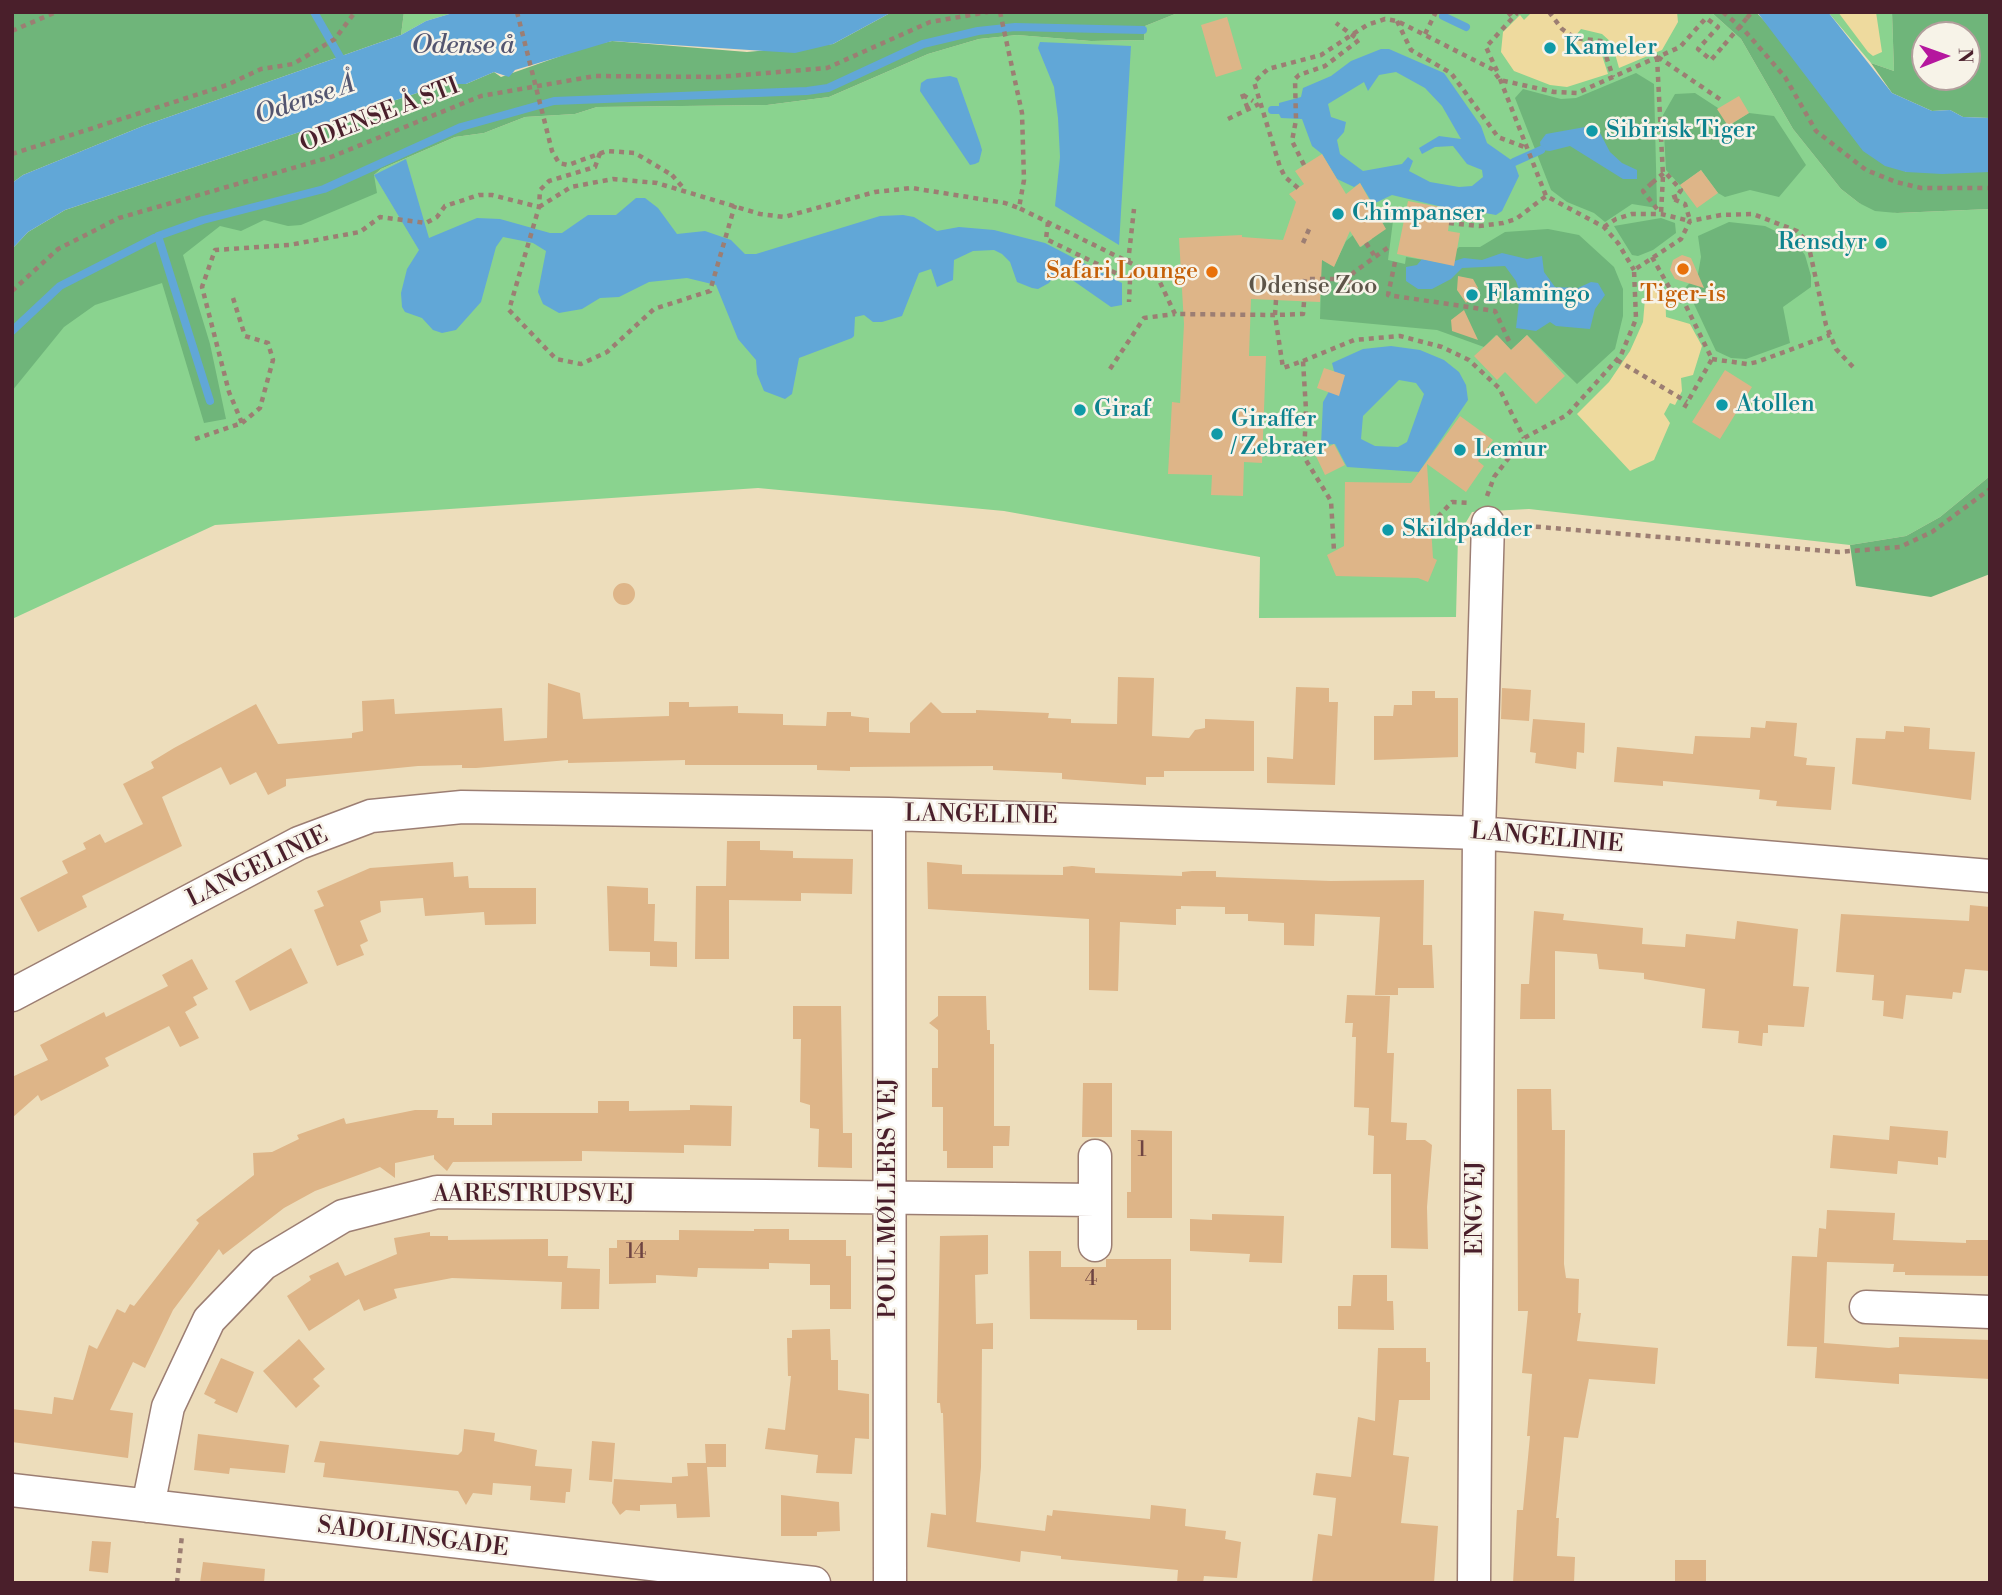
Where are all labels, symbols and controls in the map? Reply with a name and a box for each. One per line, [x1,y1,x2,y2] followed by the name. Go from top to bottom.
[1911,21,1981,91] north arrow
[412,31,514,63] water label: Odense å
[1564,34,1657,62] place label: Kameler
[1542,40,1558,56] marker: Kameler
[1953,48,1977,63] text: N
[251,69,359,133] water label: Odense Å
[296,72,464,160] street label: ODENSE Å STI
[1606,117,1755,145] place label: Sibirisk Tiger
[1584,123,1600,139] marker: Sibirisk Tiger
[1352,200,1485,228] place label: Chimpanser
[1330,206,1346,222] marker: Chimpanser
[1778,229,1867,257] place label: Rensdyr
[1873,235,1889,251] marker: Rensdyr
[1046,258,1198,286] place label: Safari Lounge
[1675,261,1691,277] marker: Tiger-is
[1204,264,1220,280] marker: Safari Lounge
[1249,273,1377,301] park label: Odense Zoo
[1486,281,1590,309] place label: Flamingo
[1640,281,1726,309] place label: Tiger-is
[1464,287,1480,303] marker: Flamingo
[1736,391,1815,419] place label: Atollen
[1094,396,1151,424] place label: Giraf
[1714,397,1730,413] marker: Atollen
[1072,402,1088,418] marker: Giraf
[1231,406,1327,462] place label: Giraffer / Zebraer
[1209,426,1225,442] marker: Giraffer / Zebraer
[1474,436,1547,464] place label: Lemur
[1452,442,1468,458] marker: Lemur
[1402,516,1533,544] place label: Skildpadder
[1380,522,1396,538] marker: Skildpadder
[904,800,1058,832] street label: LANGELINIE
[1469,818,1625,860] street label: LANGELINIE
[183,821,333,915] street label: LANGELINIE
[875,1077,903,1319] street label: POUL MØLLERS VEJ
[1137,1138,1147,1164] house number: 1
[1462,1160,1490,1256] street label: ENGVEJ
[433,1181,635,1209] street label: AARESTRUPSVEJ
[626,1240,646,1266] house number: 14
[1085,1267,1097,1293] house number: 4
[316,1512,510,1564] street label: SADOLINSGADE

